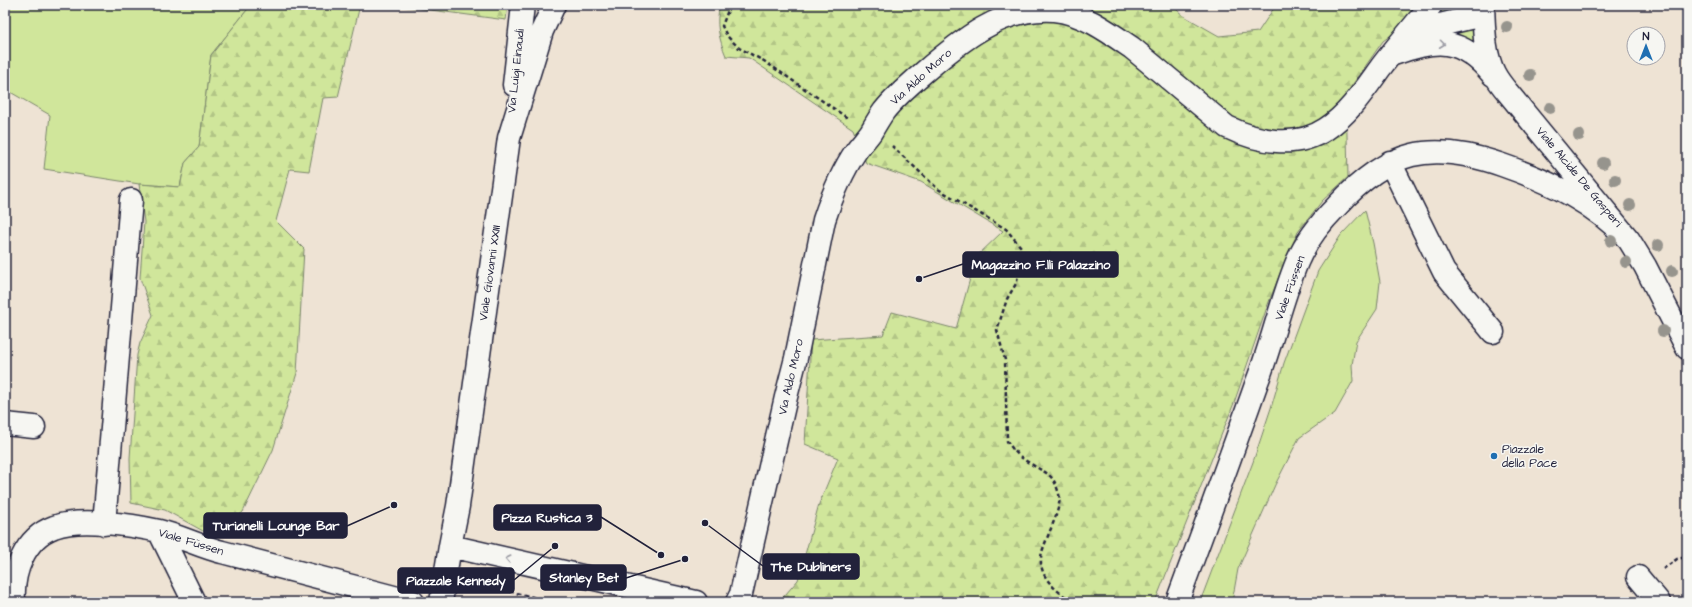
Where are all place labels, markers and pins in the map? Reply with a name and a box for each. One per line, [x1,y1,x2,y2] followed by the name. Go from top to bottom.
[963,252,1118,277] callout: Magazzino F.lli Palazzino
[1502,441,1558,472] place label: Piazzale della Pace
[1489,451,1499,461] marker: Piazzale della Pace
[494,505,601,530] callout: Pizza Rustica 3
[204,513,347,538] callout: Turianelli Lounge Bar
[763,554,859,579] callout: The Dubliners
[541,565,626,590] callout: Stanley Bet
[398,568,514,593] callout: Piazzale Kennedy

